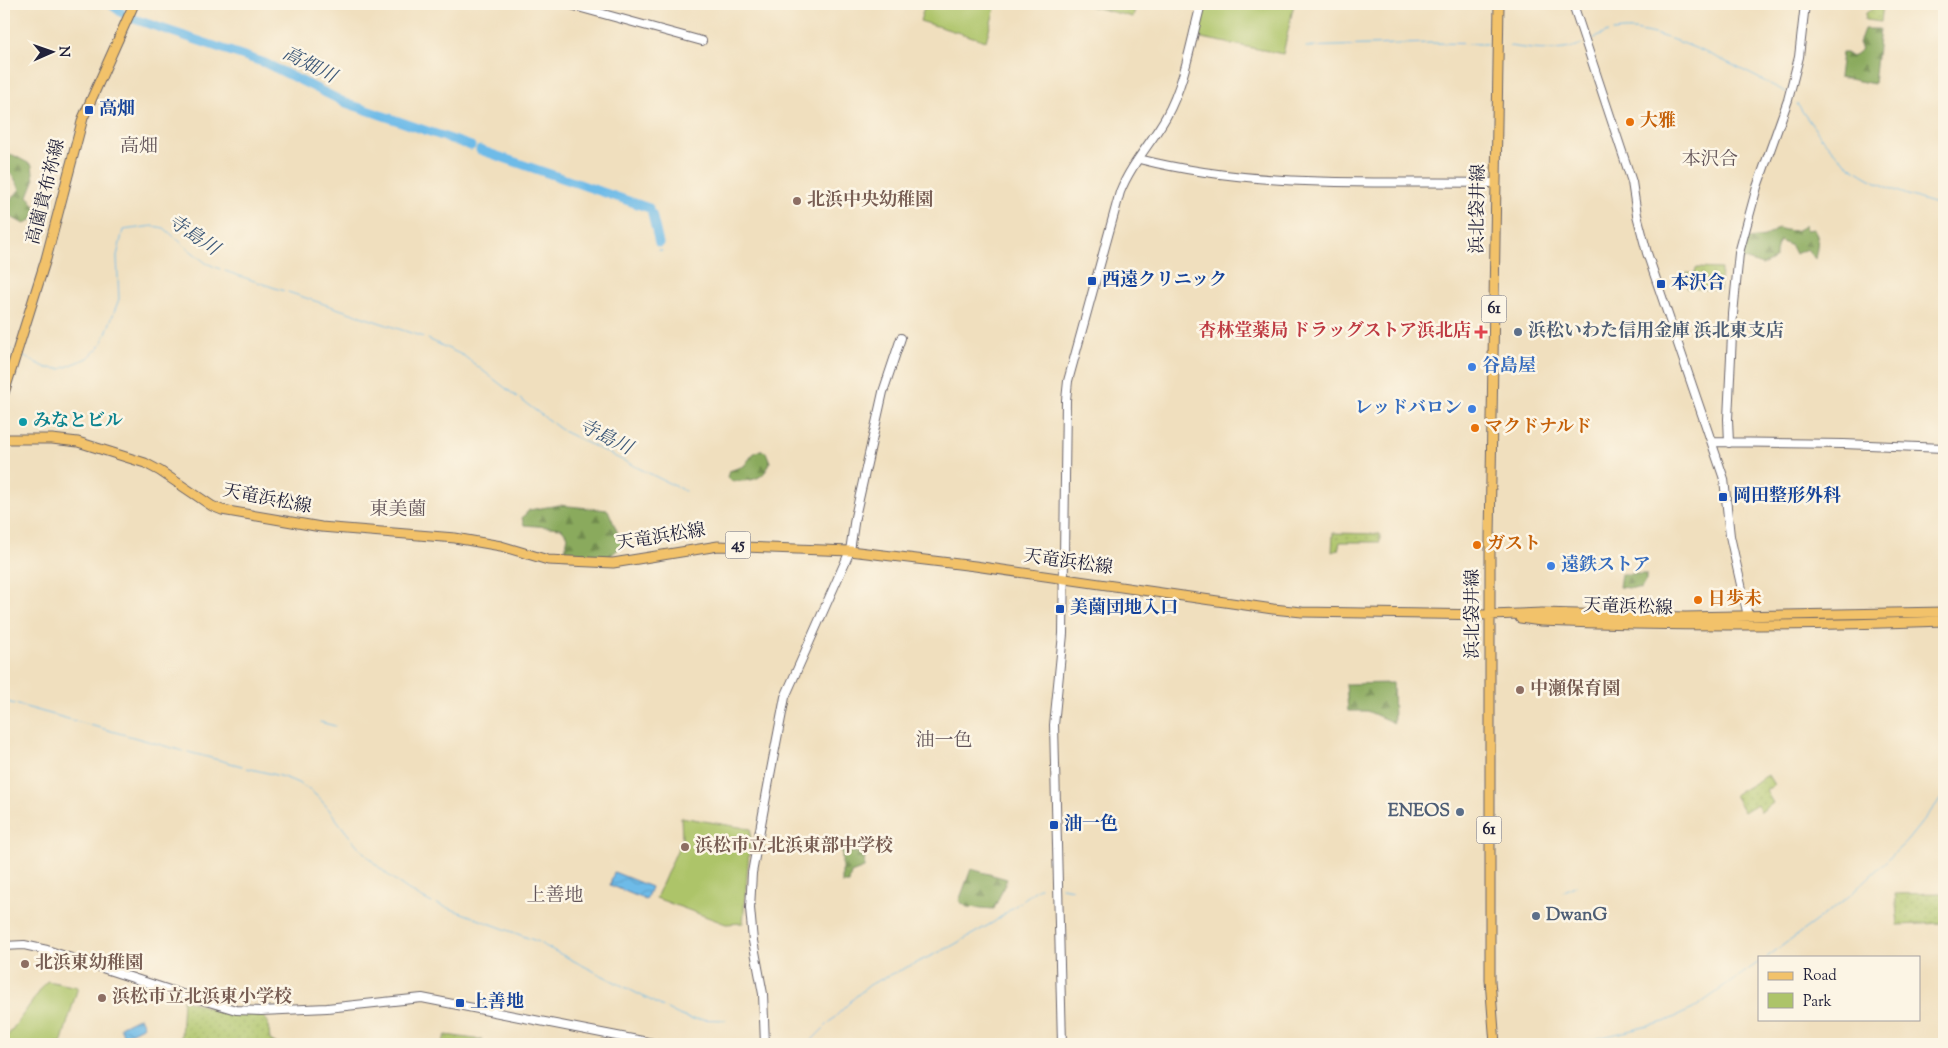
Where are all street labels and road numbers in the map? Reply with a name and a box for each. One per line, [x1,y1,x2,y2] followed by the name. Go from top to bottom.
[21,136,73,248] street label: 高薗貴布祢線
[1465,164,1493,254] street label: 浜北袋井線
[1482,296,1506,322] road number: 61
[220,479,314,521] street label: 天竜浜松線
[615,518,707,558] street label: 天竜浜松線
[726,532,750,558] road number: 45
[1022,544,1114,582] street label: 天竜浜松線
[1461,569,1487,659] street label: 浜北袋井線
[1583,593,1673,623] street label: 天竜浜松線
[1476,816,1502,844] road number: 61

